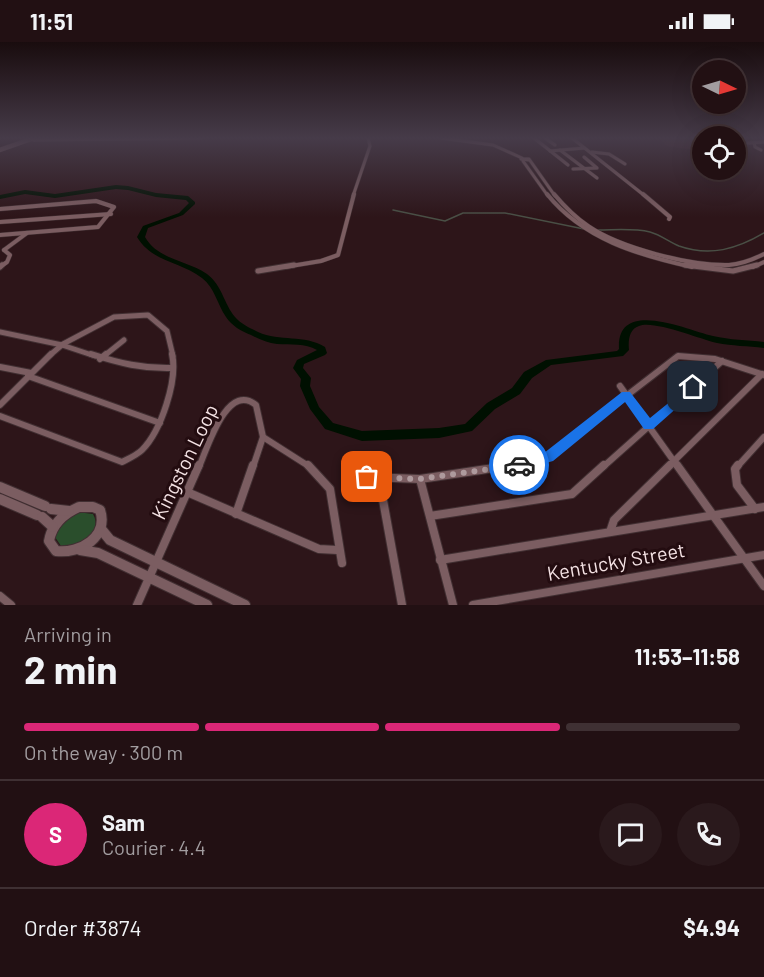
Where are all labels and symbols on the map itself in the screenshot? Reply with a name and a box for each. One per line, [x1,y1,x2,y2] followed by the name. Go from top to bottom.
[692,60,746,114] north arrow
[667,361,718,412] pin
[146,400,222,523] street label: Kingston Loop
[489,435,549,495] courier
[341,451,392,502] pin
[545,537,687,585] street label: Kentucky Street

